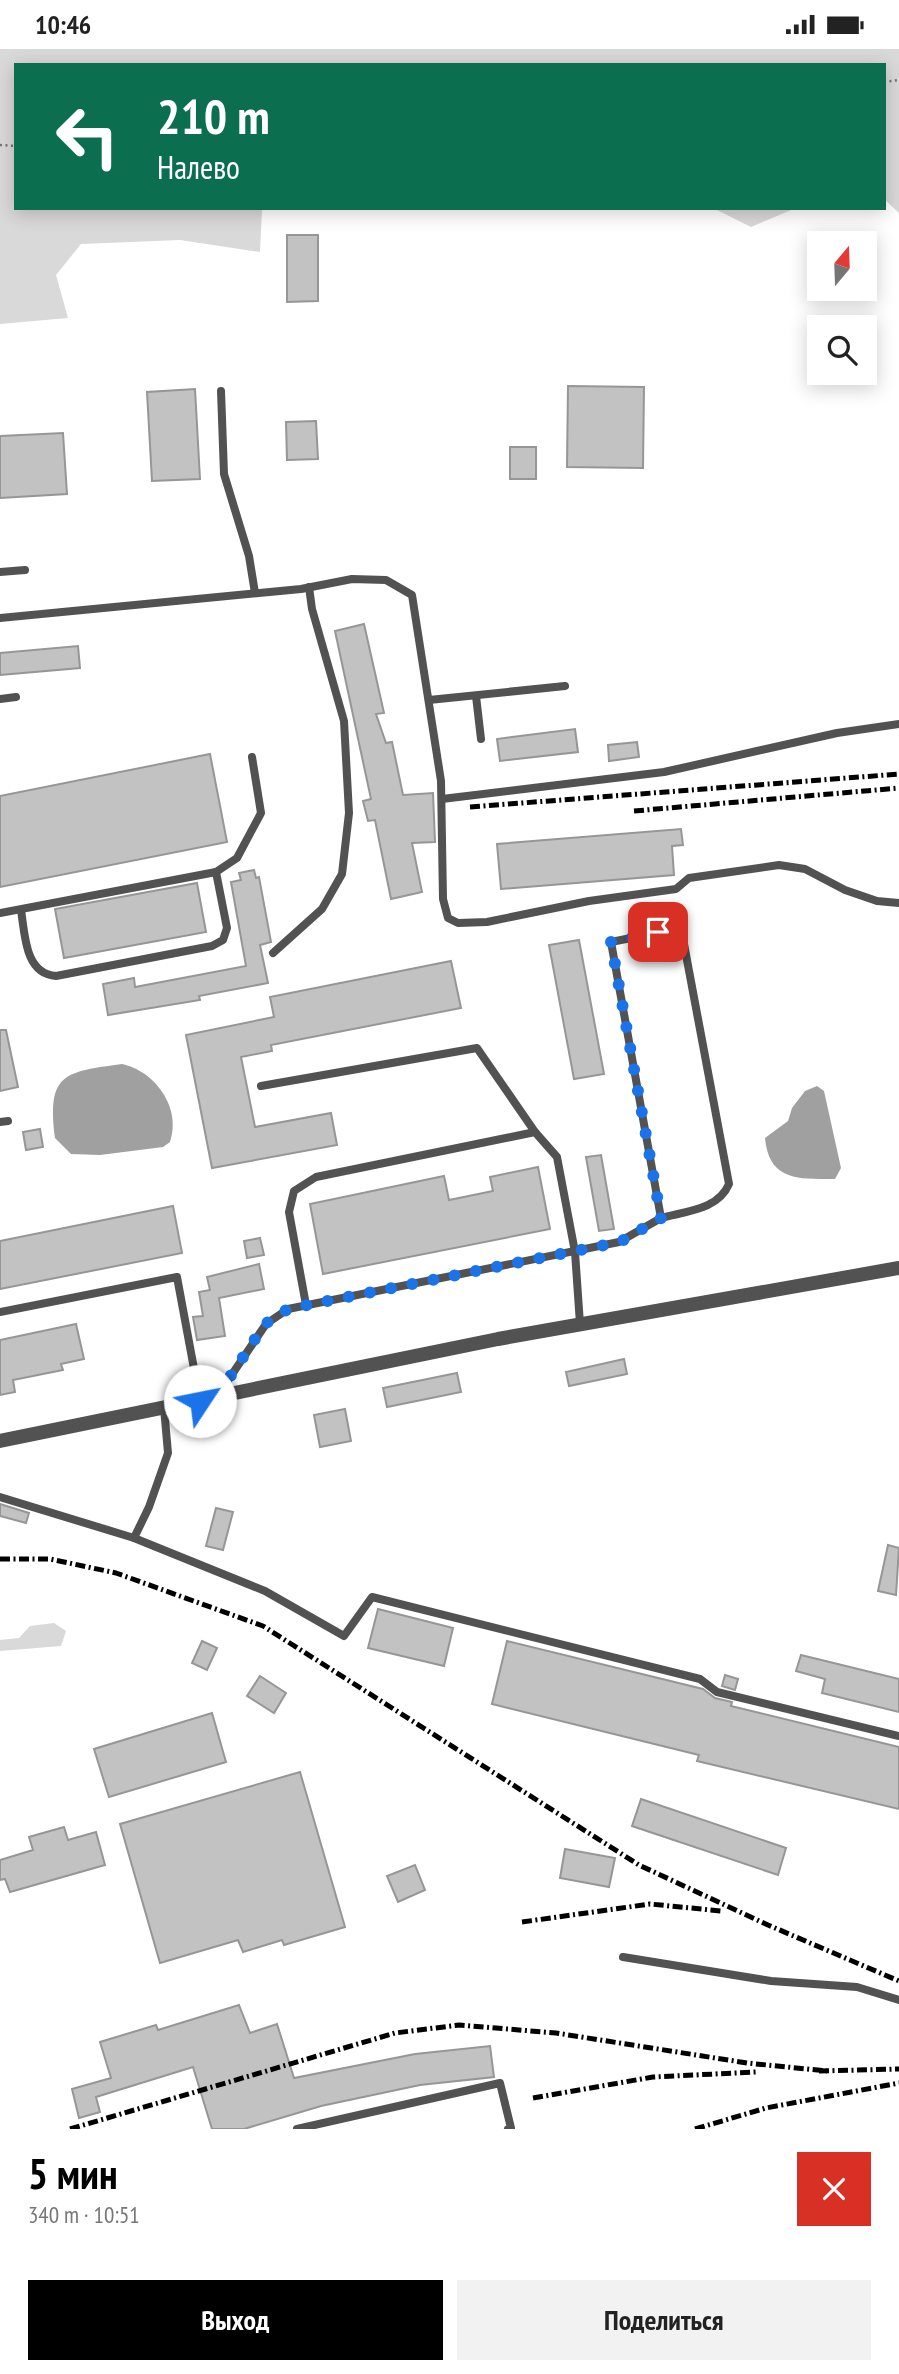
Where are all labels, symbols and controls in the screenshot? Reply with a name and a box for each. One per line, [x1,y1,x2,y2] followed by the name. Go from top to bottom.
[35,8,91,41] text: 10:46
[157,84,270,148] text: 210 m
[42,91,133,182] icon: left
[157,146,240,188] text: Налево
[807,231,877,301] north arrow
[807,231,877,385] map controls
[807,315,877,385] button: search
[628,902,688,962] pin
[639,913,677,951] icon: arrive
[163,1364,237,1438] position arrow
[28,2146,118,2201] text: 5 мин
[797,2152,871,2226] button: close
[28,2200,140,2229] text: 340 m · 10:51
[28,2280,443,2360] button: Выход
[457,2280,871,2360] button: Поделиться

